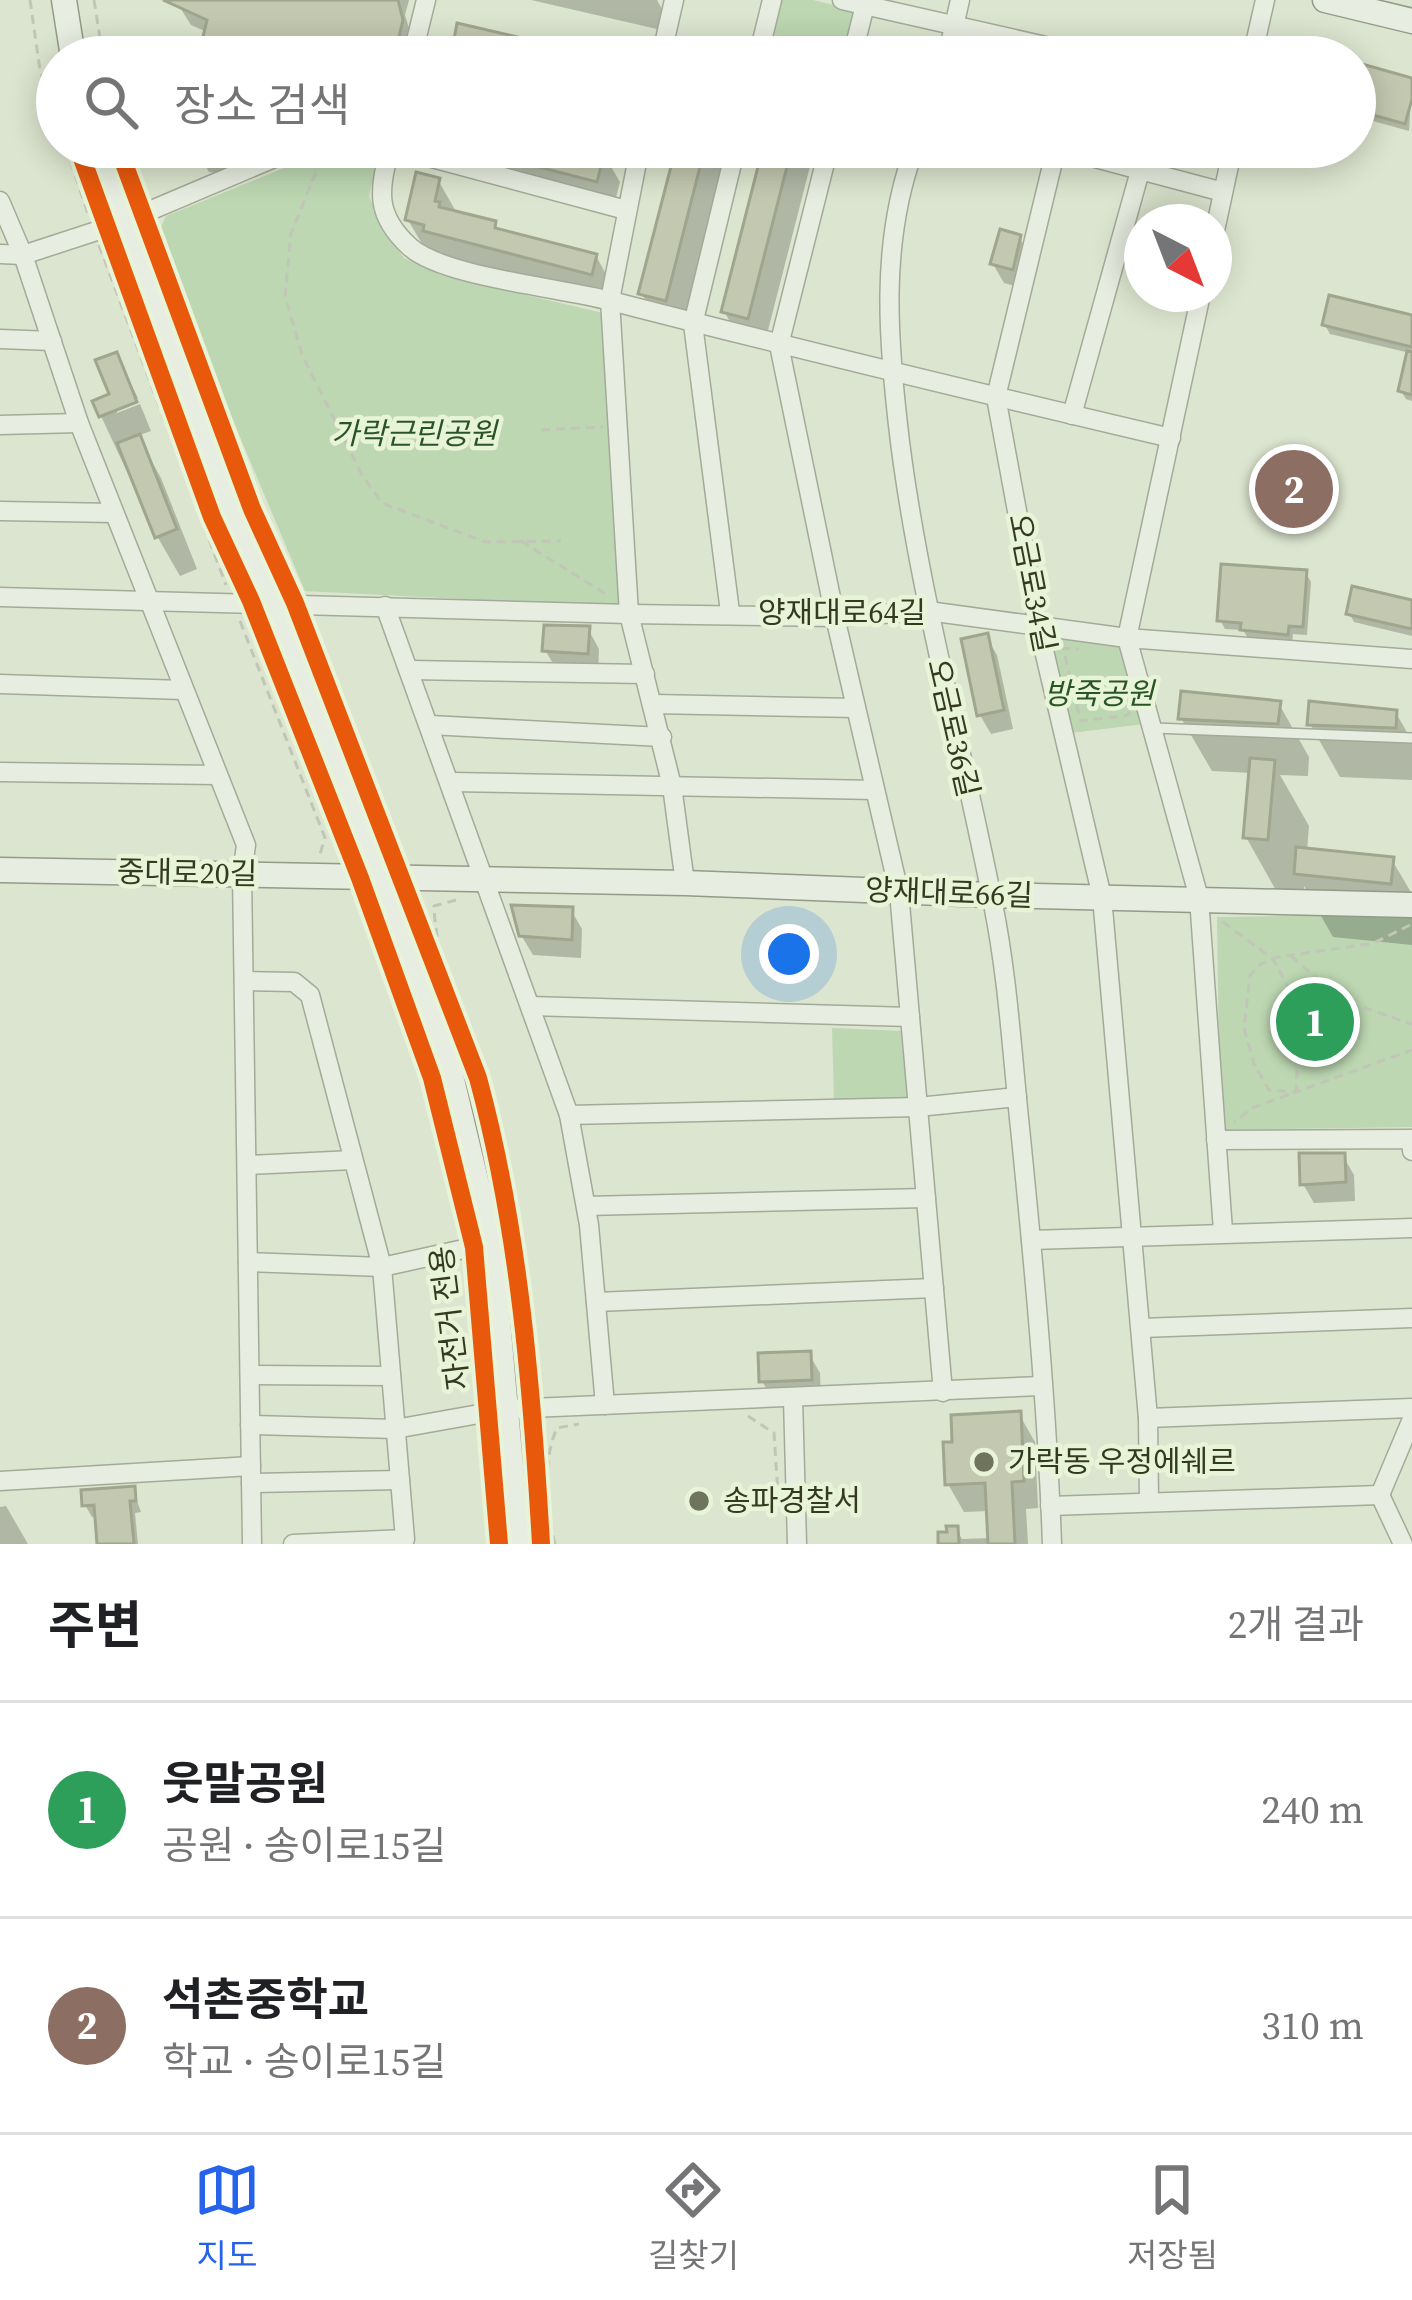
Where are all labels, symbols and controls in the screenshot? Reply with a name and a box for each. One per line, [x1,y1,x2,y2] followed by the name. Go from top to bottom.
[36,36,1376,168] search box
[78,69,144,135] icon: search
[174,74,350,136] text: 장소 검색
[1124,204,1232,312] north arrow
[331,413,499,454] park label: 가락근린공원
[1255,444,1333,534] pin: 2
[999,510,1066,656] street label: 오금로34길
[758,592,926,633] street label: 양재대로64길
[918,655,989,801] street label: 오금로36길
[1044,673,1157,714] park label: 방죽공원
[116,851,258,894] street label: 중대로20길
[864,869,1034,916] street label: 양재대로66길
[759,924,819,984] your location
[1276,977,1354,1067] pin: 1
[420,1244,479,1393] street label: 자전거 전용
[1008,1441,1236,1482] place label: 가락동 우정에쉐르
[971,1449,997,1475] marker: 가락동 우정에쉐르
[723,1480,861,1521] place label: 송파경찰서
[686,1488,712,1514] marker: 송파경찰서
[48,1590,142,1660] text: 주변
[1228,1598,1364,1651] text: 2개 결과
[162,1752,328,1814] text: 웃말공원
[76,1783,98,1836] text: 1
[1261,1783,1364,1836] text: 240 m
[162,1819,446,1872] text: 공원 · 송이로15길
[162,1968,369,2030] text: 석촌중학교
[76,1999,98,2052] text: 2
[1261,1999,1364,2052] text: 310 m
[162,2035,446,2088] text: 학교 · 송이로15길
[194,2157,260,2278] tab: 지도
[648,2157,739,2278] tab: 길찾기
[1127,2157,1218,2278] tab: 저장됨

